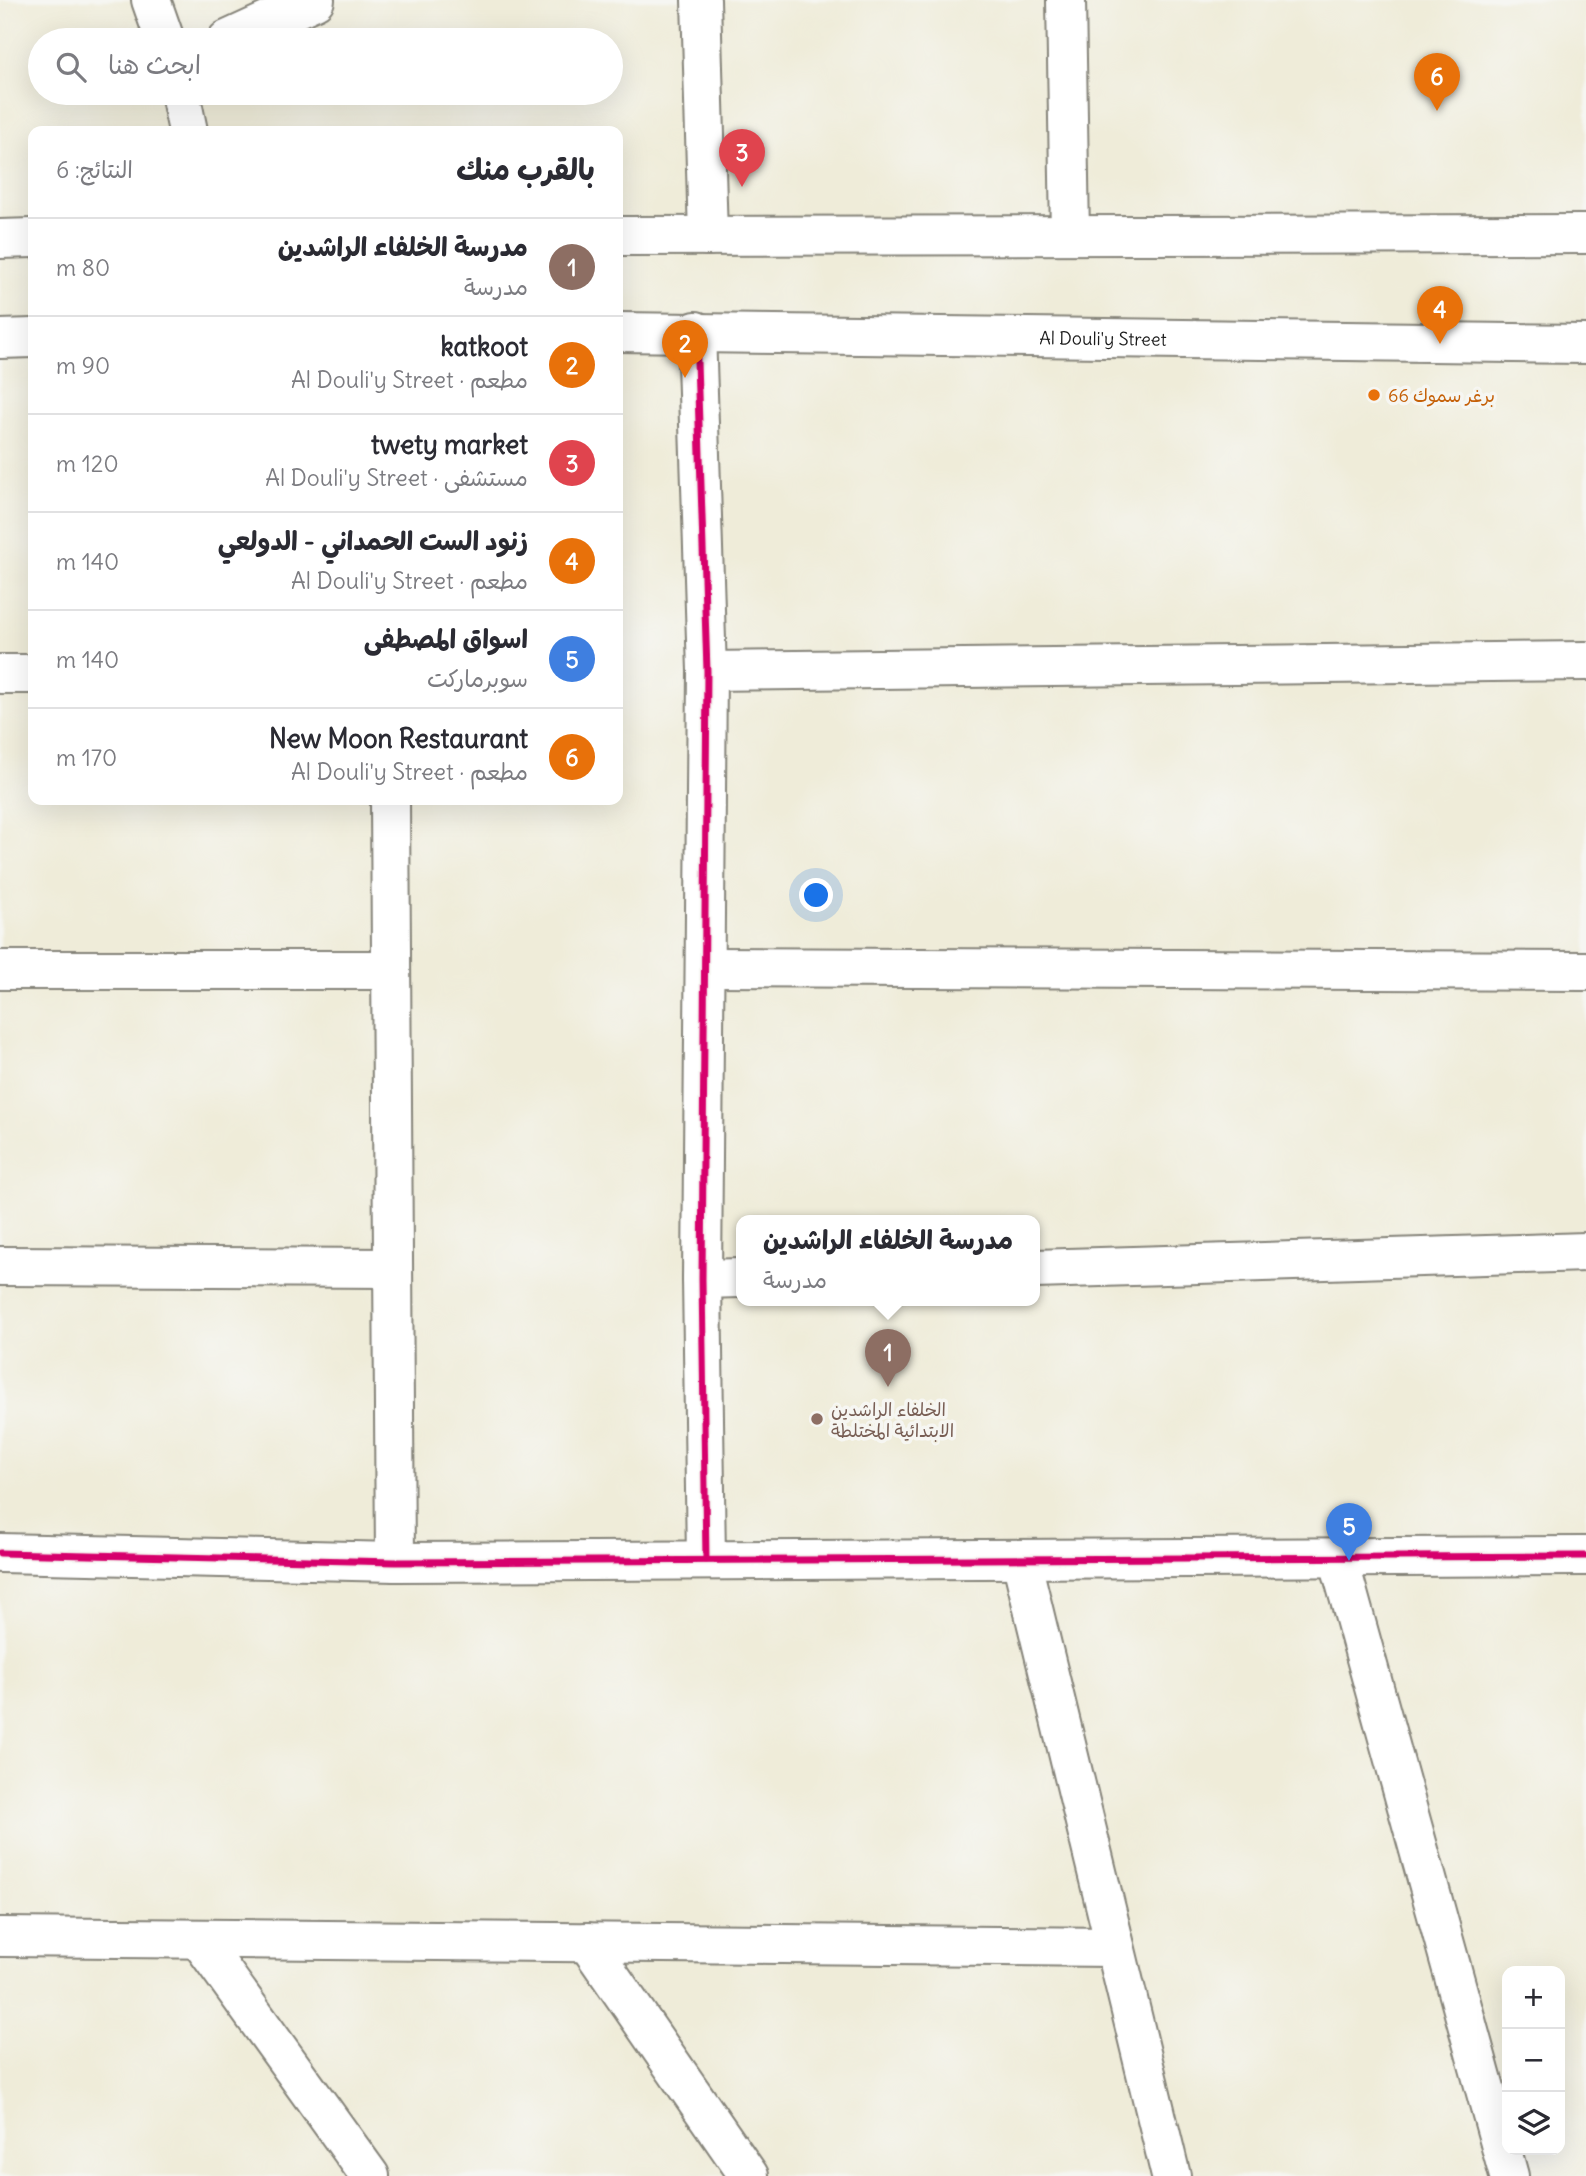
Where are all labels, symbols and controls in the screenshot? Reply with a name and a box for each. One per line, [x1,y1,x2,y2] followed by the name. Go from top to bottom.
[28,28,623,105] search box
[52,48,90,86] icon: search
[108,48,201,81] text: ابحث هنا
[1414,53,1460,111] pin: 6
[719,129,765,187] pin: 3
[456,150,595,188] text: بالقرب منك
[56,155,133,184] text: النتائج: 6
[278,230,528,263] text: مدرسة الخلفاء الراشدين
[56,253,110,282] text: 80 m
[567,253,577,282] text: 1
[464,272,528,301] text: مدرسة
[1417,286,1463,344] pin: 4
[662,320,708,378] pin: 2
[1039,326,1167,350] street label: Al Douli'y Street
[440,330,528,363] text: katkoot
[56,351,110,380] text: 90 m
[566,351,578,380] text: 2
[291,365,528,394] text: مطعم · Al Douli'y Street
[1388,384,1495,407] place label: برغر سموك 66
[1366,387,1382,403] marker: برغر سموك 66
[371,428,528,461] text: twety market
[56,449,119,478] text: 120 m
[565,449,579,478] text: 3
[265,463,528,492] text: مستشفى · Al Douli'y Street
[218,524,528,557] text: زنود الست الحمداني - الدولعي
[56,547,119,576] text: 140 m
[565,547,579,576] text: 4
[291,566,528,595] text: مطعم · Al Douli'y Street
[364,622,528,655] text: اسواق المصطفى
[56,645,119,674] text: 140 m
[565,645,579,674] text: 5
[427,664,528,693] text: سوبرماركت
[269,722,528,755] text: New Moon Restaurant
[56,743,117,772] text: 170 m
[565,743,579,772] text: 6
[291,757,528,786] text: مطعم · Al Douli'y Street
[799,878,833,912] your location
[736,1215,1040,1306] popup
[763,1223,1013,1256] text: مدرسة الخلفاء الراشدين
[763,1265,827,1294] text: مدرسة
[865,1329,911,1387] pin: 1
[831,1398,954,1442] place label: الخلفاء الراشدين الابتدائية المختلطة
[809,1411,825,1427] marker: الخلفاء الراشدين الابتدائية المختلطة
[1326,1503,1372,1561] pin: 5
[1502,1966,1565,2155] map controls
[1502,1966,1565,2029] button: +
[1502,2029,1565,2092] button: −
[1502,2092,1565,2155] button: layers

